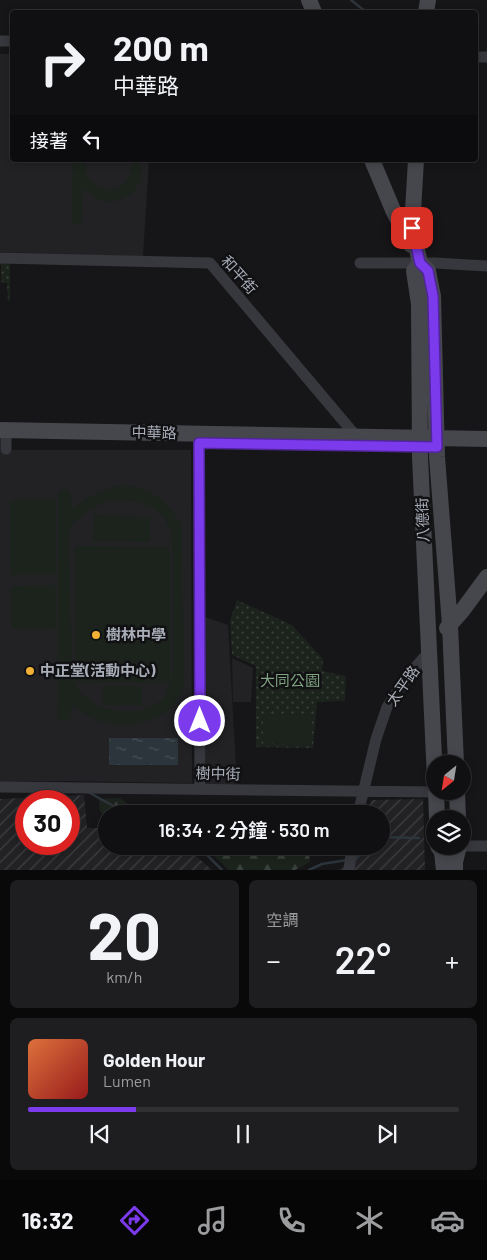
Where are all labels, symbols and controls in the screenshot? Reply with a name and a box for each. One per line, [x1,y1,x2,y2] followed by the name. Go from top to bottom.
[113,26,209,68] text: 200 m
[30,30,95,95] icon: right
[113,72,179,98] text: 中華路
[78,125,106,153] icon: left
[30,129,68,152] text: 接著
[391,207,433,249] pin
[398,214,426,242] icon: arrive
[218,252,261,297] street label: 和平街
[131,423,177,441] street label: 中華路
[412,497,432,543] street label: 八德街
[106,625,166,643] place label: 樹林中學
[90,629,102,641] marker: 樹林中學
[40,661,156,679] place label: 中正堂(活動中心)
[382,662,422,709] street label: 太平路
[24,665,36,677] marker: 中正堂(活動中心)
[260,671,320,689] park label: 大同公園
[173,694,225,746] position arrow
[426,755,471,800] north arrow
[426,755,471,855] map controls
[195,764,241,782] street label: 樹中街
[15,790,80,855] speed limit sign: 30
[426,810,471,855] button: layers
[158,818,330,841] text: 16:34 · 2 分鐘 · 530 m
[88,895,161,973] text: 20
[267,910,299,929] text: 空調
[335,936,391,982] text: 22°
[267,943,281,977] text: −
[445,943,459,977] text: +
[106,967,142,986] text: km/h
[103,1048,205,1071] text: Golden Hour
[103,1071,151,1090] text: Lumen
[86,1120,114,1148] icon: previous
[229,1120,257,1148] icon: pause
[373,1120,401,1148] icon: next
[117,1203,152,1238] icon: directions
[195,1203,230,1238] icon: music
[274,1203,309,1238] icon: phone
[352,1203,387,1238] icon: climate
[430,1203,465,1238] icon: car
[22,1207,73,1233] text: 16:32

